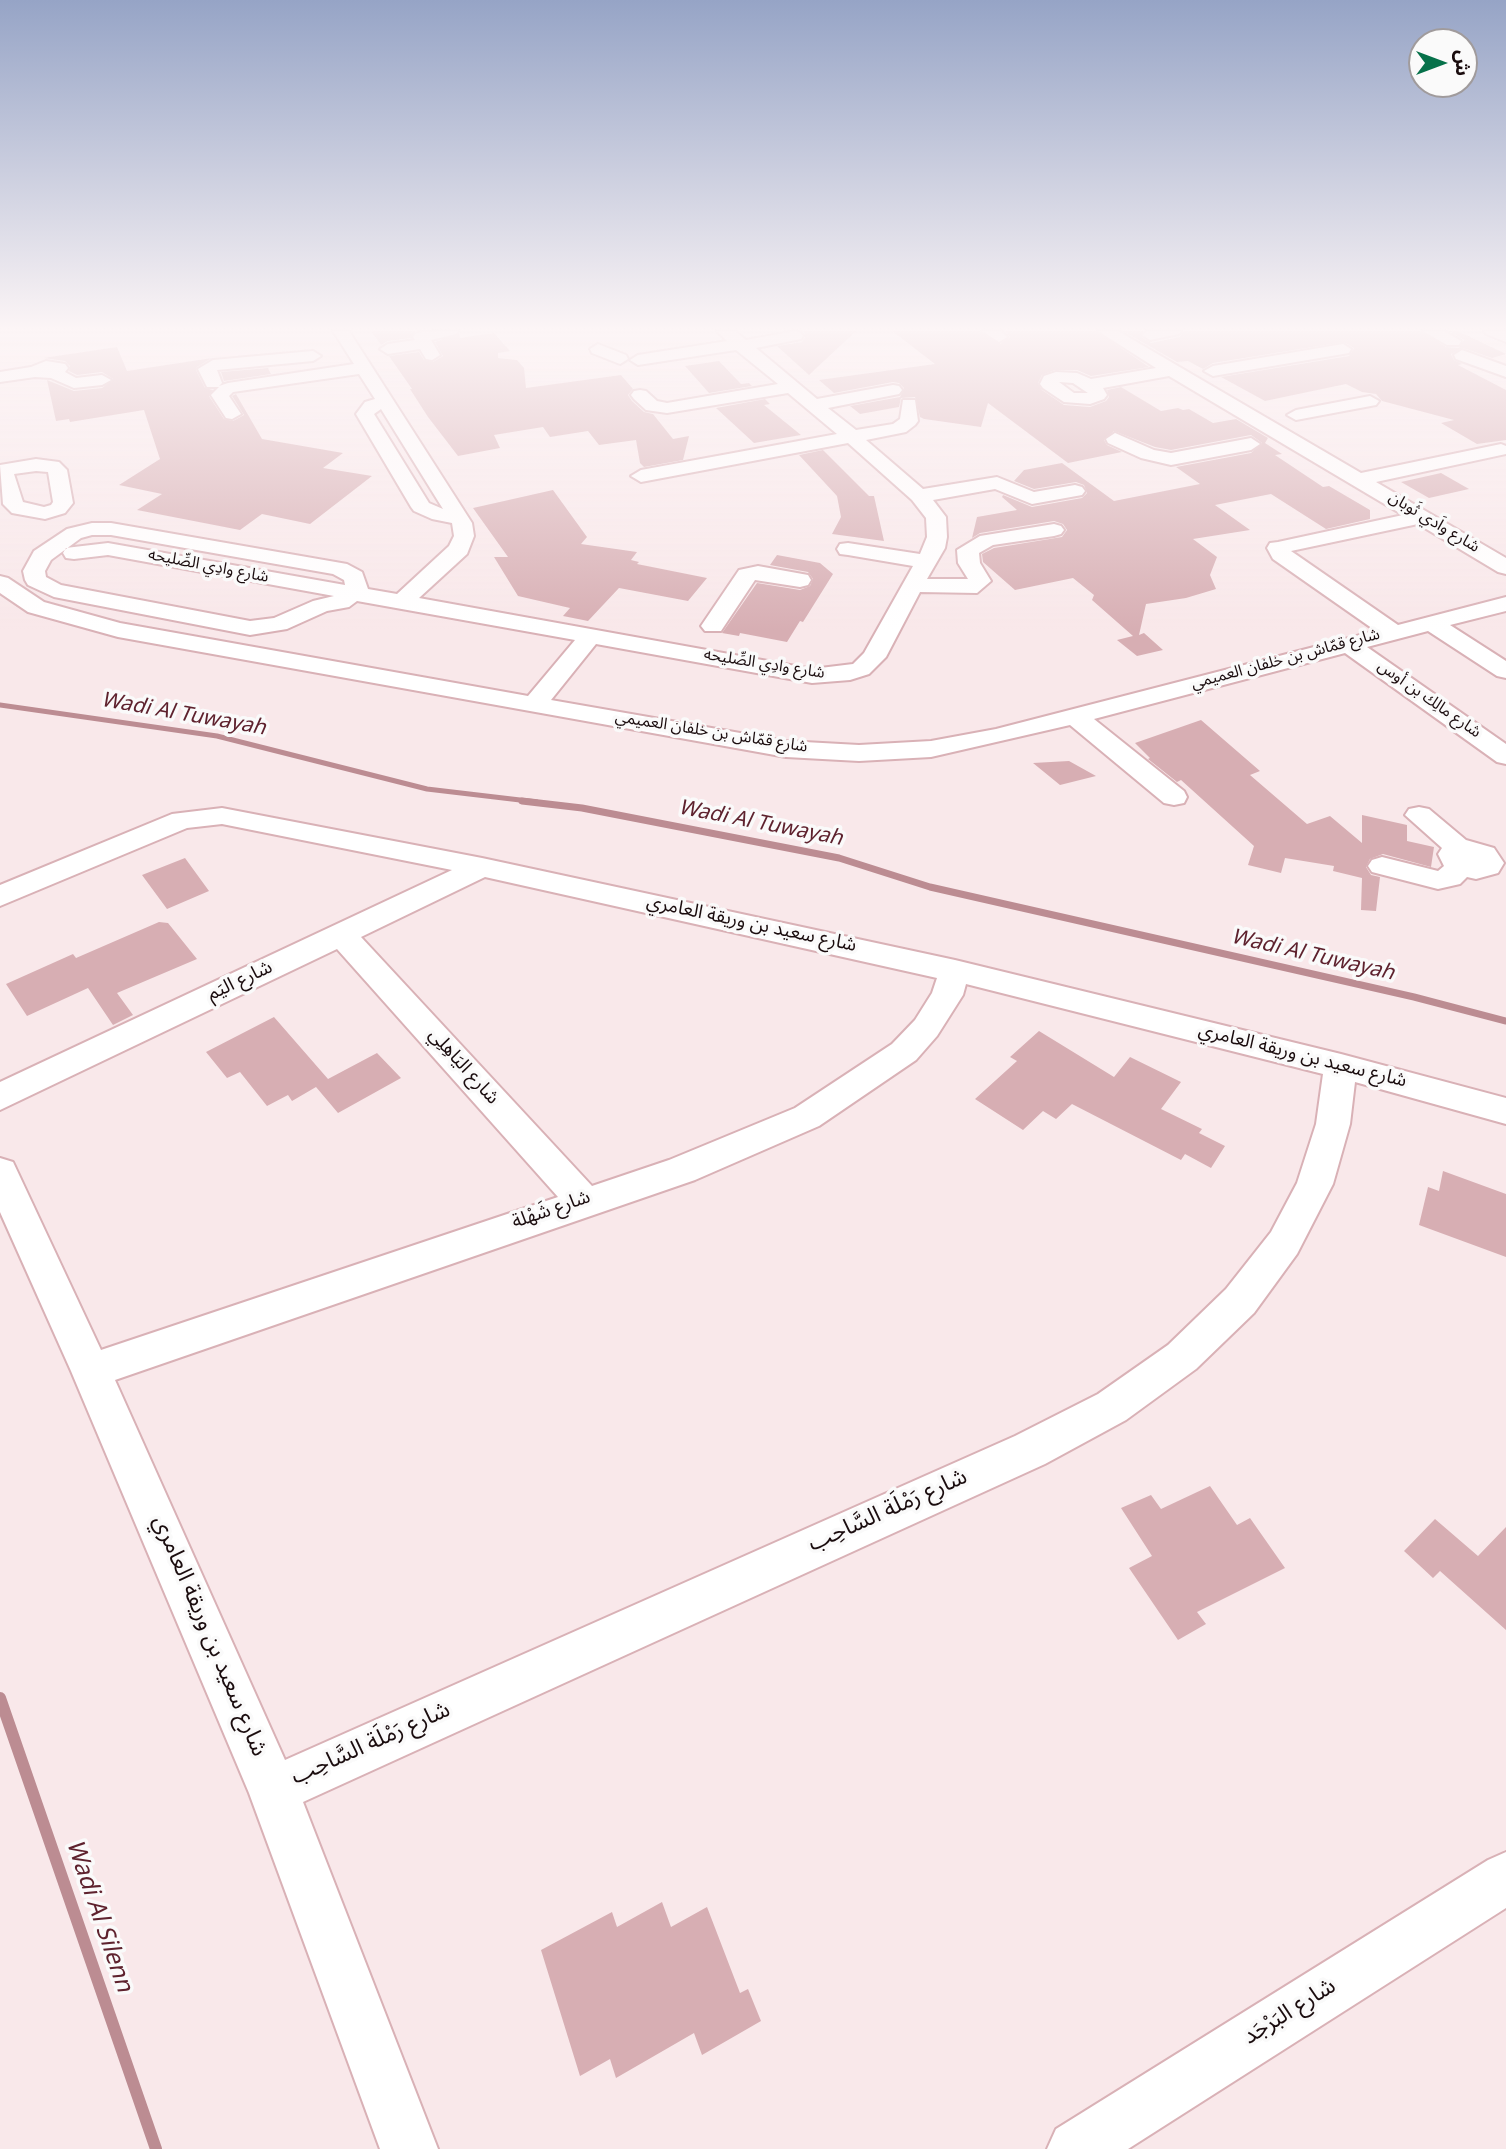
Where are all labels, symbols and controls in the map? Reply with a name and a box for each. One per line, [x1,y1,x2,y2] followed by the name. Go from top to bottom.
[1408,28,1478,98] north arrow
[1442,50,1482,76] text: ش
[1384,489,1482,559] street label: شارع واَدي ثَوبان
[146,547,270,589] street label: شارع وادِي الصِّليحه
[1190,627,1382,695] street label: شارع قمّاش بن خلفان العميمي
[702,647,826,685] street label: شارع وادِي الصِّليحه
[1373,658,1483,744] street label: شارع مالِك بن أوس
[99,690,267,744] water label: Wadi Al Tuwayah
[613,709,809,759] street label: شارع قمّاش بن خلفان العميمي
[676,798,844,854] water label: Wadi Al Tuwayah
[644,893,858,959] street label: شارع سعيد بن وريقة العامري
[1228,927,1396,989] water label: Wadi Al Tuwayah
[205,958,277,1008] street label: شارع اليَم
[1196,1021,1408,1095] street label: شارع سعيد بن وريقة العامري
[422,1025,502,1111] street label: شارع اليَاهِلِي
[510,1188,594,1236] street label: شارع شَهْلة
[805,1466,973,1560] street label: شارع رَمْلَة السَّاحِب
[144,1512,270,1762] street label: شارع سعيد بن وريقة العامري
[288,1699,456,1793] street label: شارع رَمْلَة السَّاحِب
[56,1837,136,1997] water label: Wadi Al Silenn
[1240,1975,1342,2053] street label: شارع البَرْجَد

